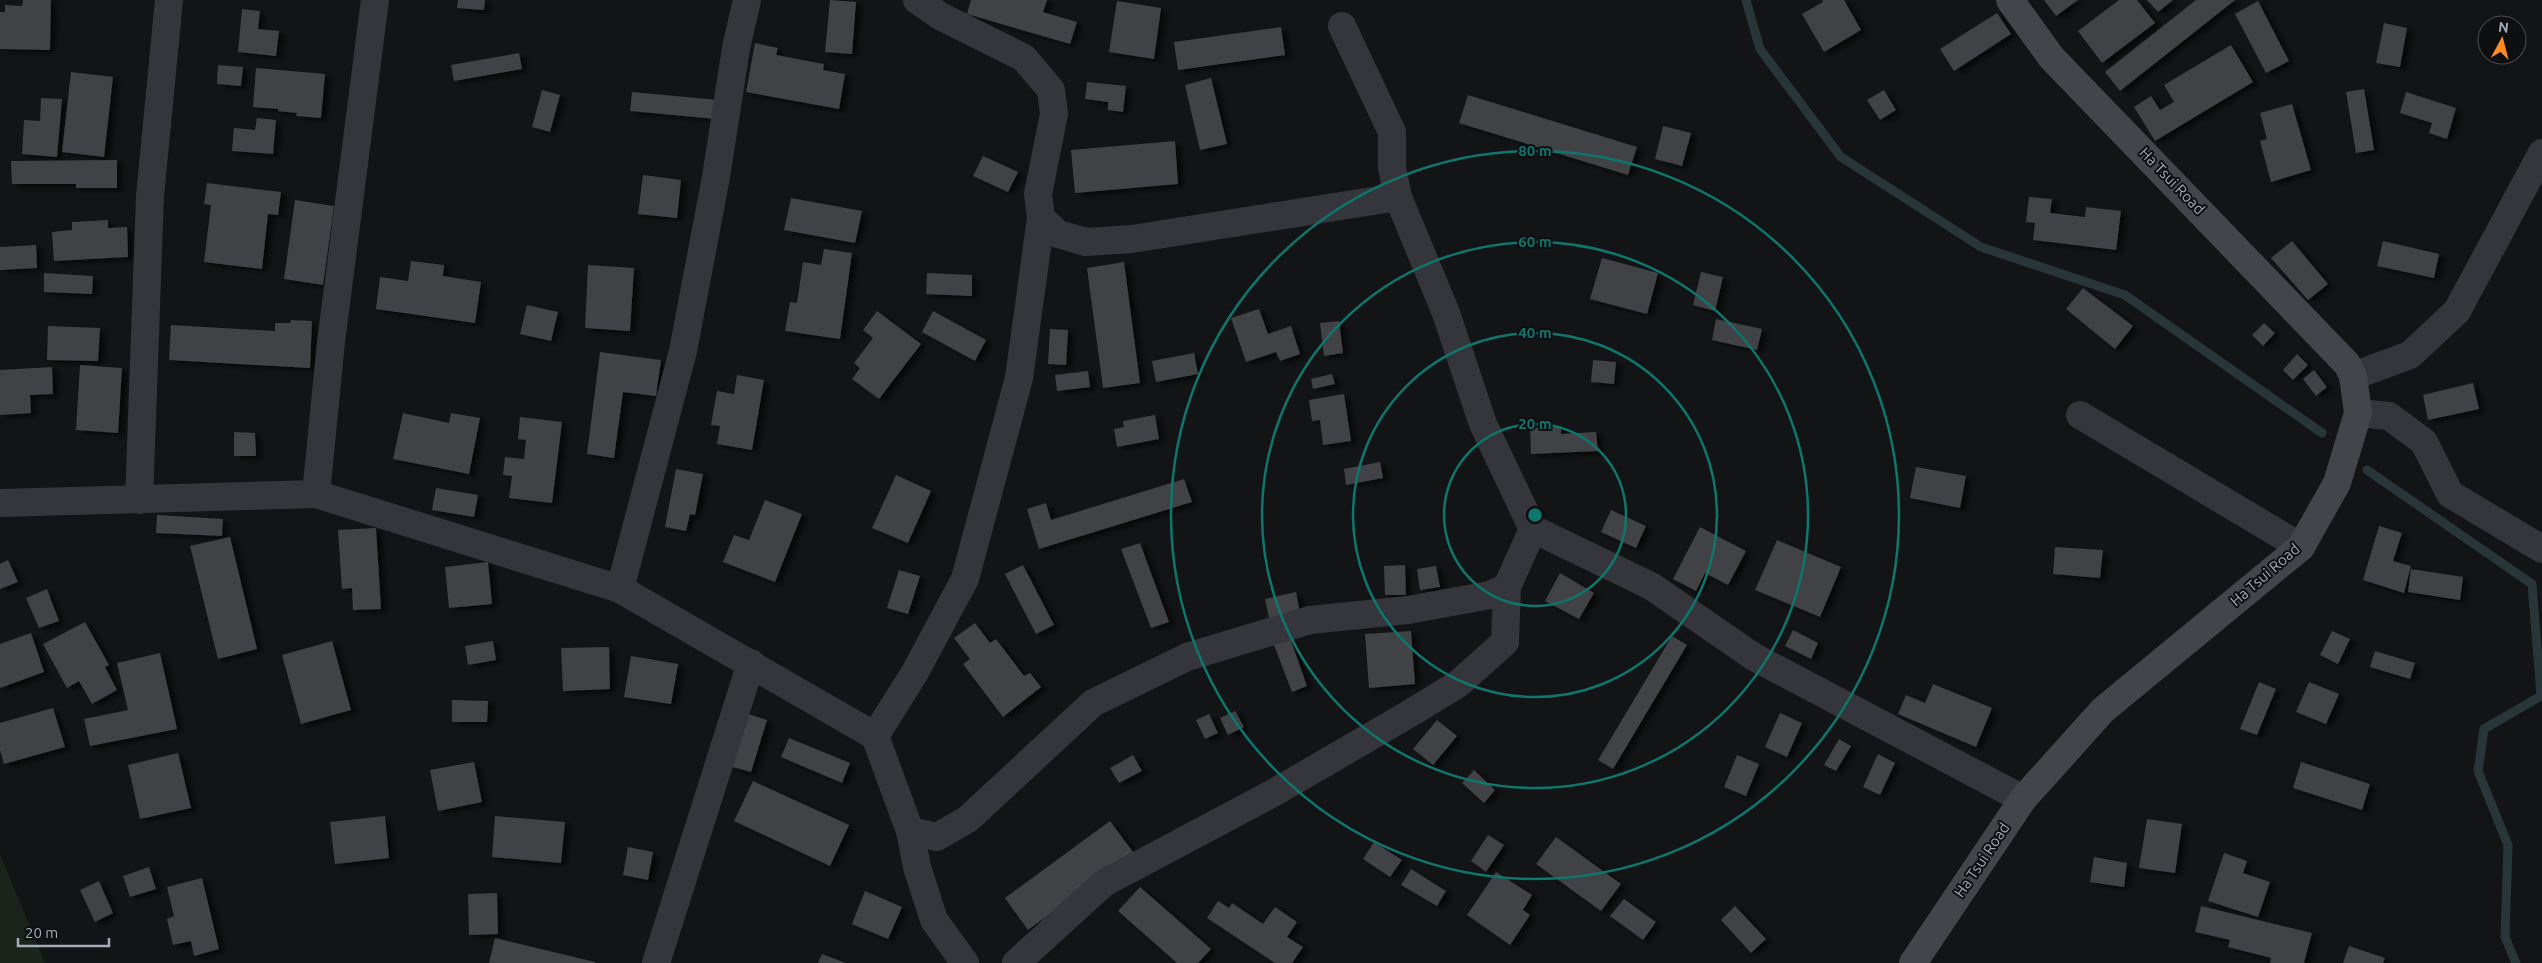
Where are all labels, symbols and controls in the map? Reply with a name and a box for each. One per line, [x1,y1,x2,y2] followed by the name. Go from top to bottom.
[2477,15,2527,65] north arrow
[2497,19,2510,36] text: N
[1518,142,1552,159] text: 80 m
[2136,144,2208,218] street label: Ha Tsui Road
[1518,233,1552,250] text: 60 m
[1518,324,1552,341] text: 40 m
[1518,415,1552,432] text: 20 m
[1526,506,1544,524] centre of rings
[2227,540,2303,609] street label: Ha Tsui Road
[1950,819,2013,900] street label: Ha Tsui Road
[18,916,109,948] scale bar
[25,924,58,941] text: 20 m

